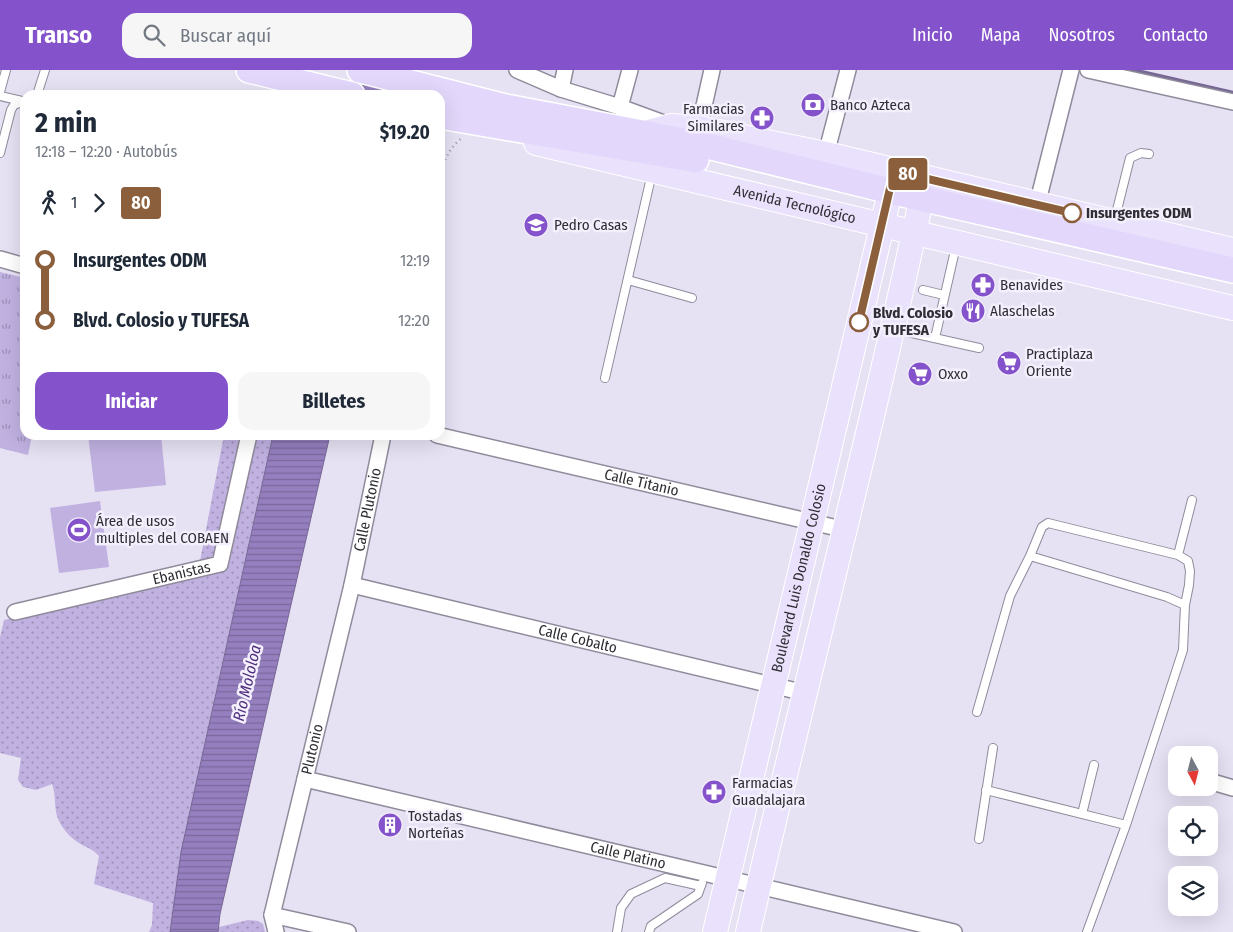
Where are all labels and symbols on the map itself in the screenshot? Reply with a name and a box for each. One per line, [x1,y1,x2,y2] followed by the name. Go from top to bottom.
[800,92,826,118] bank icon: Banco Azteca
[830,96,911,114] place label: Banco Azteca
[683,100,744,135] place label: Farmacias Similares
[749,105,775,131] pharmacy icon: Farmacias Similares
[886,158,930,190] line badge: 80
[732,181,858,227] street label: Avenida Tecnológico
[1062,203,1082,223] marker: Insurgentes ODM
[1086,204,1192,222] place label: Insurgentes ODM
[523,212,549,238] school or university icon: Pedro Casas
[554,216,628,234] place label: Pedro Casas
[970,272,996,298] pharmacy icon: Benavides
[1000,276,1063,294] place label: Benavides
[960,298,986,324] restaurant icon: Alaschelas
[990,302,1055,320] place label: Alaschelas
[872,304,953,339] place label: Blvd. Colosio y TUFESA
[849,312,869,332] marker: Blvd. Colosio y TUFESA
[1026,345,1093,380] place label: Practiplaza Oriente
[996,350,1022,376] supermarket icon: Practiplaza Oriente
[907,361,933,387] supermarket icon: Oxxo
[938,365,968,383] place label: Oxxo
[603,465,681,500] street label: Calle Titanio
[350,466,385,553] street label: Calle Plutonio
[768,481,830,674] street label: Boulevard Luis Donaldo Colosio
[96,512,229,547] place label: Área de usos multiples del COBAEN
[66,517,92,543] sports icon: Área de usos multiples del COBAEN
[151,558,212,588] street label: Ebanistas
[537,621,619,657] street label: Calle Cobalto
[229,643,265,723] water label: Río Mololoa
[297,722,327,777] street label: Plutonio
[1168,746,1218,796] north arrow
[732,774,805,809] place label: Farmacias Guadalajara
[701,779,727,805] pharmacy icon: Farmacias Guadalajara
[408,807,464,842] place label: Tostadas Norteñas
[377,812,403,838] building icon: Tostadas Norteñas
[589,838,668,873] street label: Calle Platino

